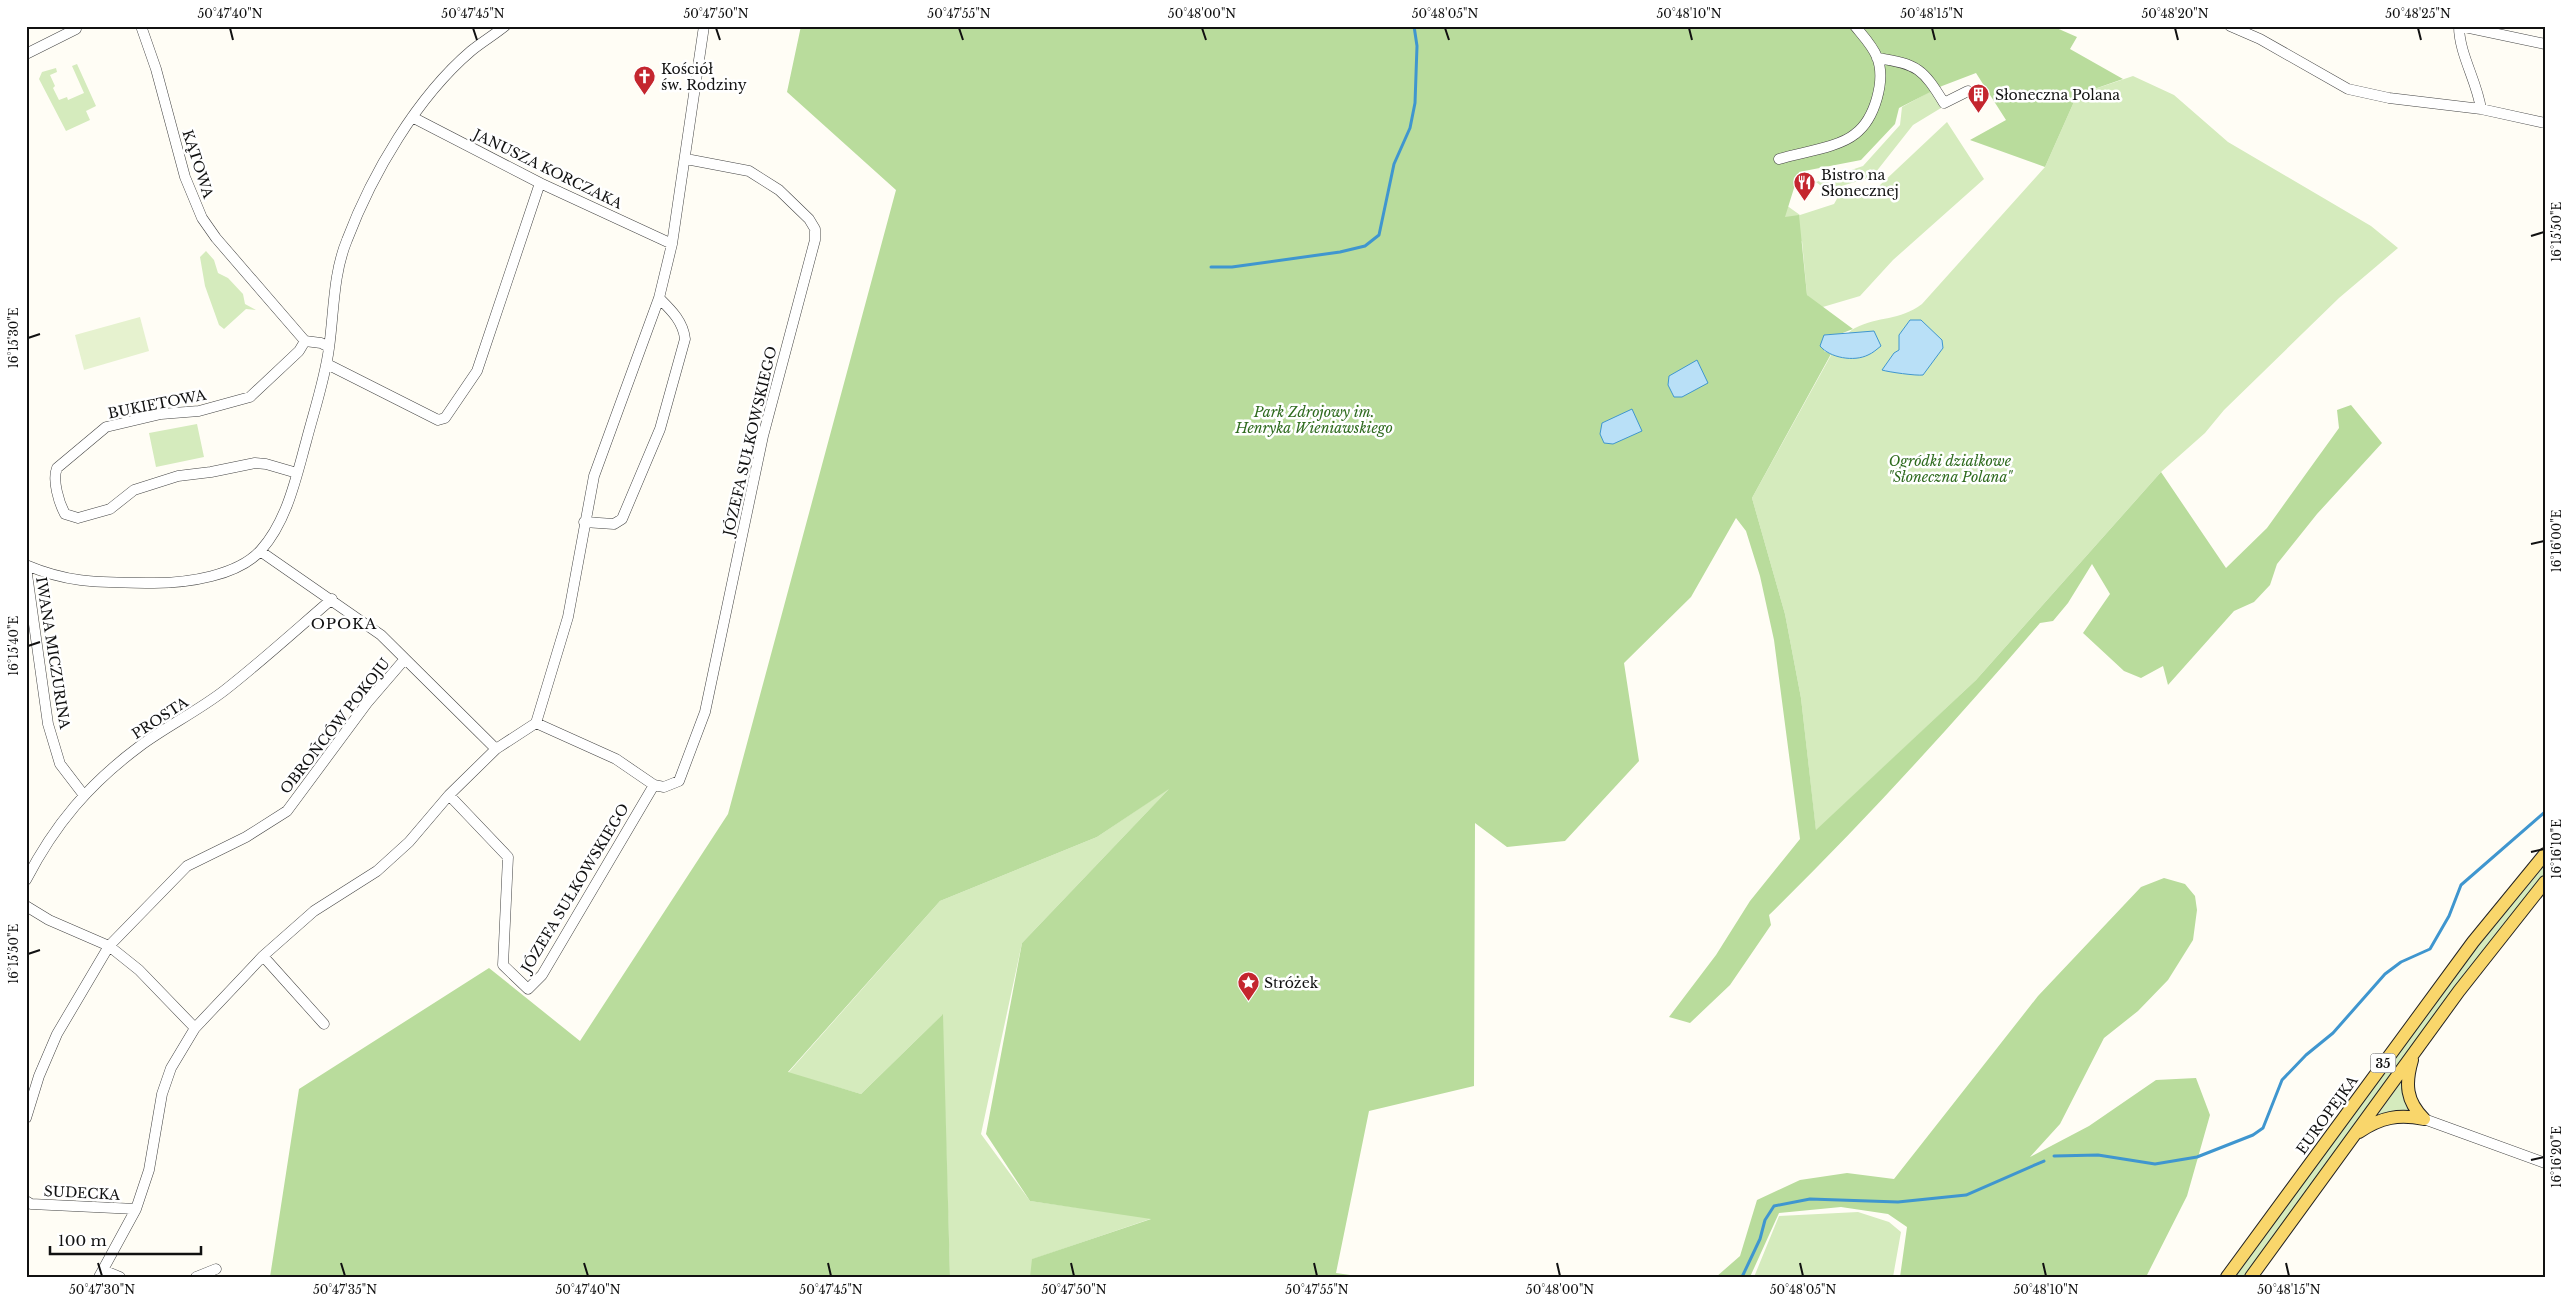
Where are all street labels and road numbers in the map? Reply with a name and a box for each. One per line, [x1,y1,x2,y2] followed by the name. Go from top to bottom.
[469,124,626,213] street label: JANUSZA KORCZAKA
[178,127,218,201] street label: KĄTOWA
[719,344,781,540] street label: JÓZEFA SUŁKOWSKIEGO
[106,386,208,422] street label: BUKIETOWA
[32,576,74,731] street label: IWANA MICZURINA
[276,654,394,798] street label: OBROŃCÓW POKOJU
[128,693,192,743] street label: PROSTA
[516,800,633,978] street label: JÓZEFA SUŁKOWSKIEGO
[2370,1054,2396,1072] road number: 35
[2292,1072,2362,1158] street label: EUROPEJKA
[43,1182,121,1204] street label: SUDECKA

